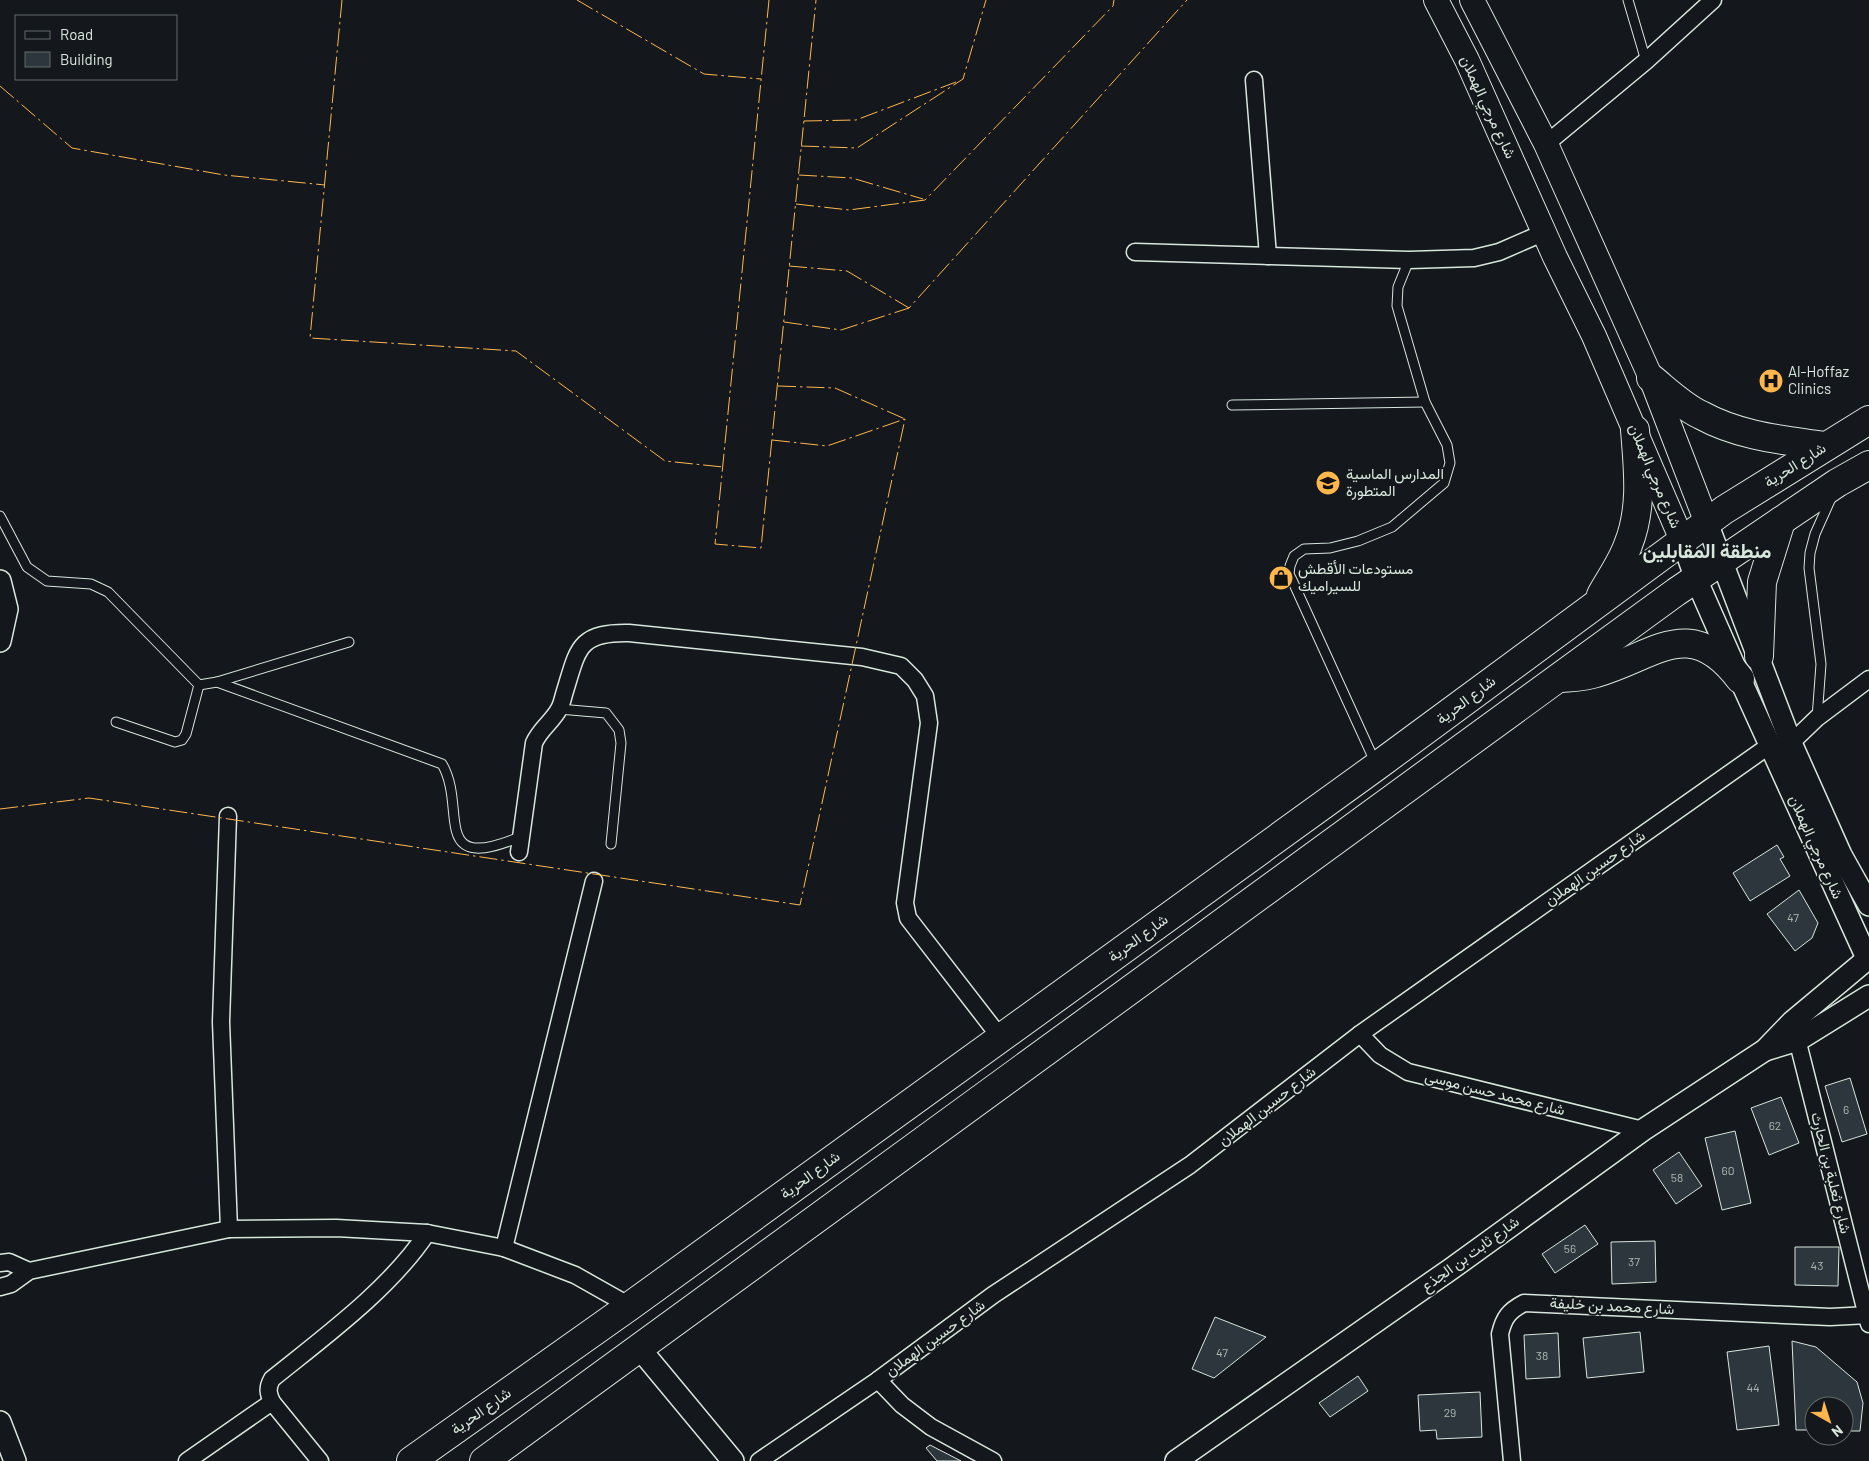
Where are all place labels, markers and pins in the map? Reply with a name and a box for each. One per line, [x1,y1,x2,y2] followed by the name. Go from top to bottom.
[1788,362,1849,397] place label: Al-Hoffaz Clinics
[1758,368,1784,394] hospital icon: Al-Hoffaz Clinics
[1346,464,1444,500] place label: المدارس الماسية المتطورة
[1315,470,1341,496] school or university icon: المدارس الماسية المتطورة
[1298,559,1413,595] place label: مستودعات الأقطش للسيراميك
[1268,565,1294,591] shop icon: مستودعات الأقطش للسيراميك

